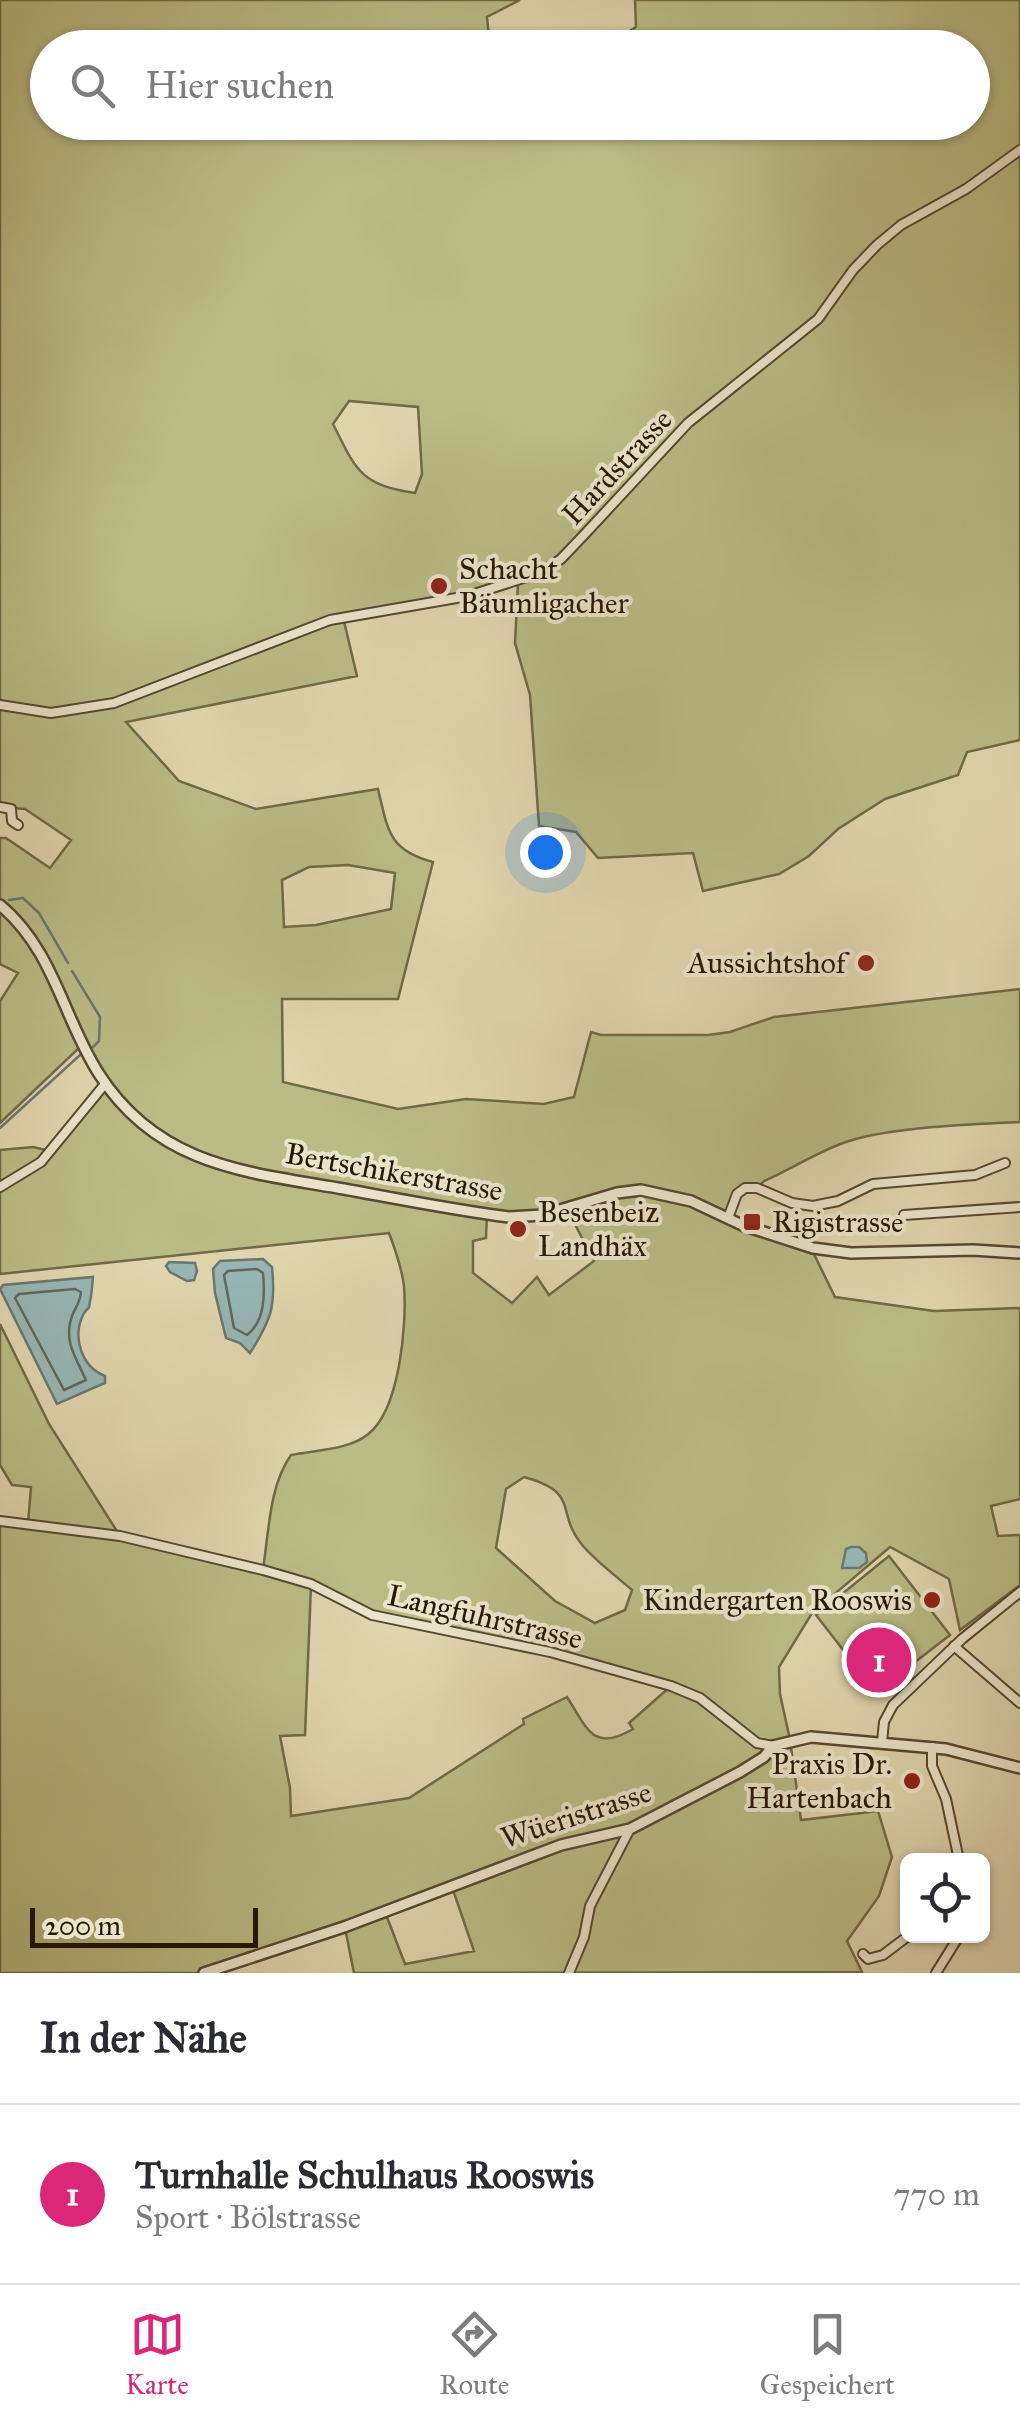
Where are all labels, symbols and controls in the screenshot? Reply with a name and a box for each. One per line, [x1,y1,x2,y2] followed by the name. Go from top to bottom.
[30,30,990,140] search box
[65,58,120,113] icon: search
[145,62,334,108] text: Hier suchen
[555,402,679,532] street label: Hardstrasse
[459,551,629,621] place label: Schacht Bäumligacher
[428,575,450,597] marker: Schacht Bäumligacher
[520,827,571,878] your location
[685,945,851,981] place label: Aussichtshof
[855,952,877,974] marker: Aussichtshof
[283,1135,505,1209] street label: Bertschikerstrasse
[538,1194,659,1264] place label: Besenbeiz Landhäx
[772,1204,903,1240] place label: Rigistrasse
[741,1211,763,1233] marker: Rigistrasse
[507,1218,529,1240] marker: Besenbeiz Landhäx
[384,1577,586,1657] street label: Langfuhrstrasse
[642,1582,912,1618] place label: Kindergarten Rooswis
[921,1589,943,1611] marker: Kindergarten Rooswis
[846,1622,912,1698] pin: 1
[746,1746,892,1816] place label: Praxis Dr. Hartenbach
[901,1770,923,1792] marker: Praxis Dr. Hartenbach
[496,1774,656,1856] street label: Wüeristrasse
[900,1853,990,1943] map controls
[900,1853,990,1943] button: locate
[30,1903,258,1948] scale bar
[45,1908,121,1943] text: 200 m
[40,2012,247,2064] text: In der Nähe
[135,2152,594,2198] text: Turnhalle Schulhaus Rooswis
[66,2175,79,2214] text: 1
[893,2175,980,2214] text: 770 m
[135,2198,361,2237] text: Sport · Bölstrasse
[125,2307,189,2402] tab: Karte
[439,2307,510,2402] tab: Route
[760,2307,895,2402] tab: Gespeichert

